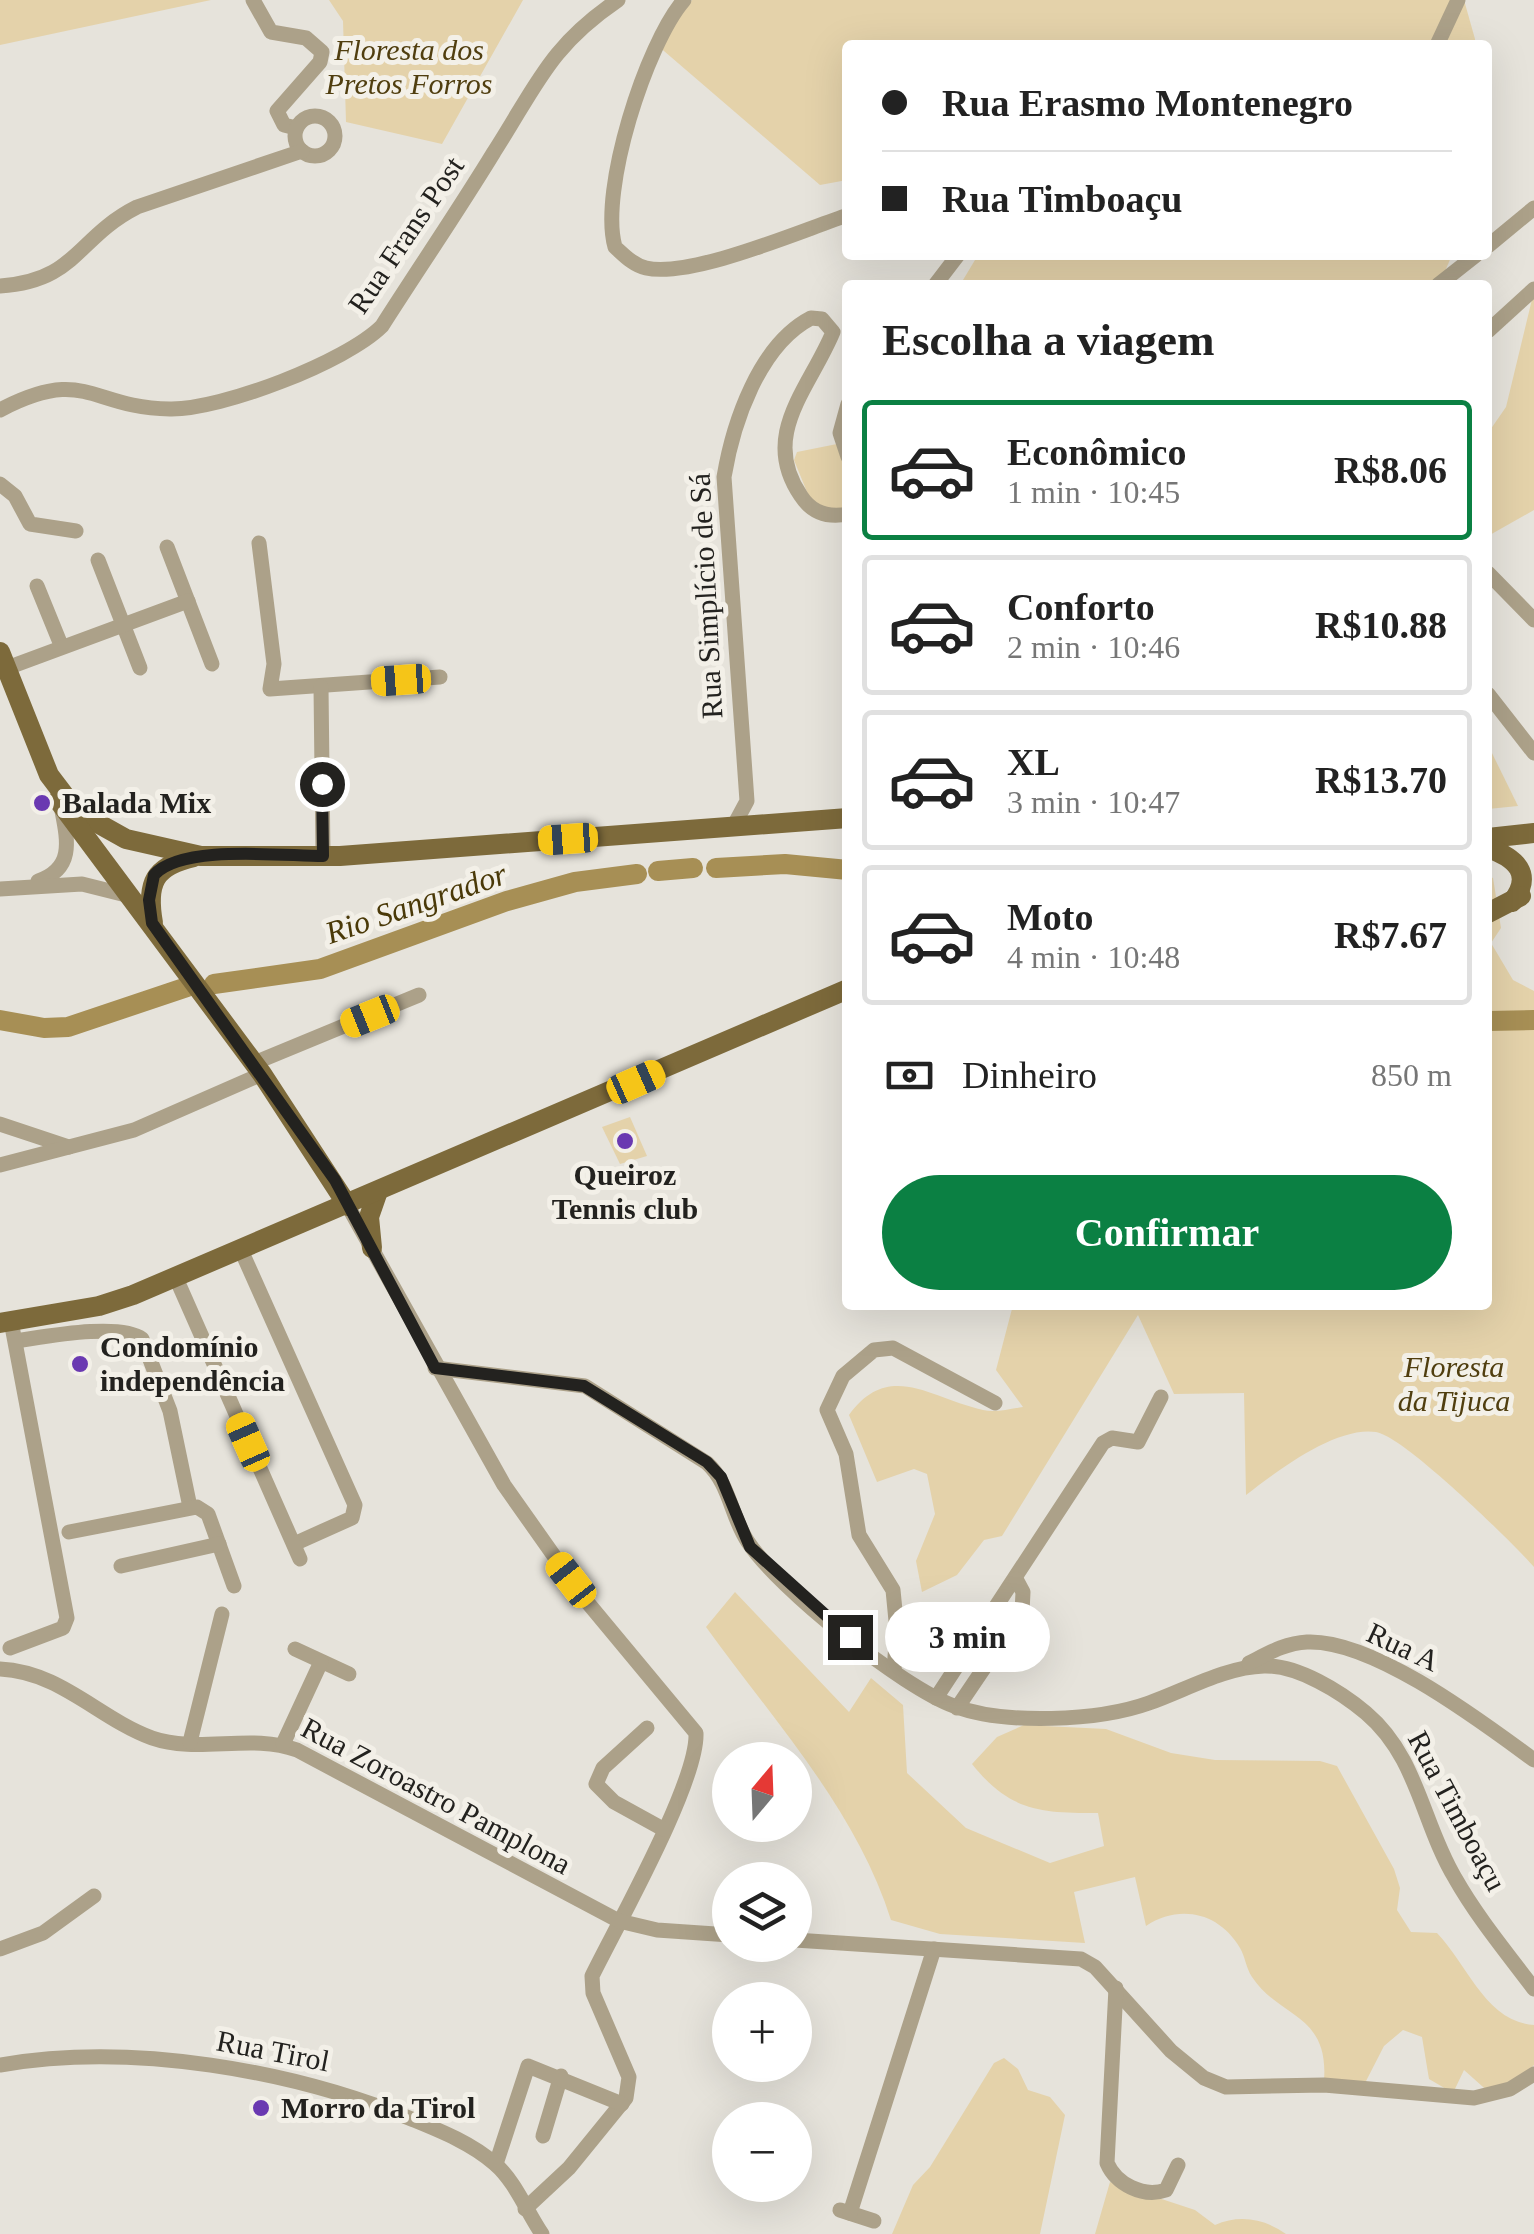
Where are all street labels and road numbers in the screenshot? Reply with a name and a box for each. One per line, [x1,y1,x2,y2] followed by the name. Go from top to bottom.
[341,150,470,319] street label: Rua Frans Post
[683,472,728,720] street label: Rua Simplício de Sá
[1362,1616,1445,1678] street label: Rua A
[296,1711,576,1881] street label: Rua Zoroastro Pamplona
[1402,1725,1513,1896] street label: Rua Timboaçu
[214,2023,332,2078] street label: Rua Tirol

